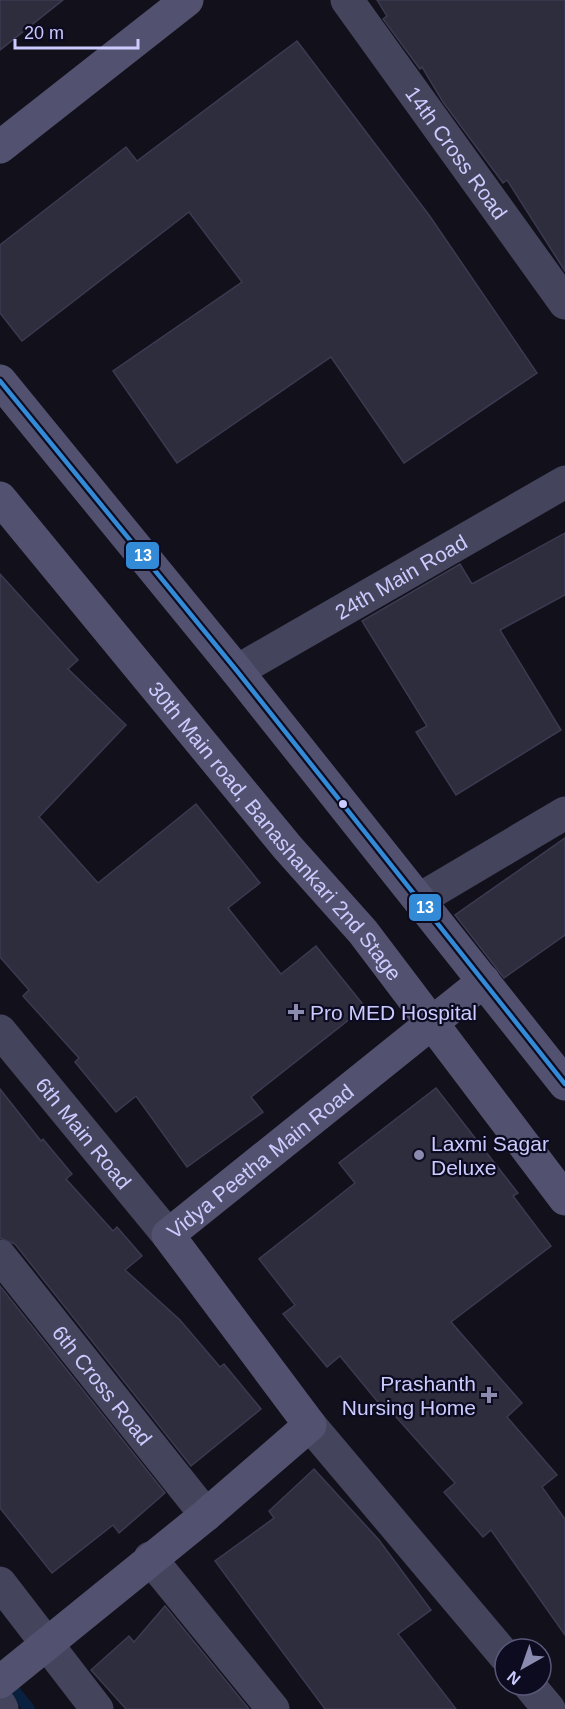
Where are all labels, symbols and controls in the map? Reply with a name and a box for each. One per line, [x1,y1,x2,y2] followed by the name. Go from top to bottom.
[15,12,138,50] scale bar
[24,23,64,43] text: 20 m
[401,82,512,223] street label: 14th Cross Road
[331,530,471,624] street label: 24th Main Road
[125,541,160,570] line badge: 13
[134,547,152,564] text: 13
[144,677,407,985] street label: 30th Main road, Banashankari 2nd Stage
[337,798,349,810] unlabelled marker
[408,893,442,922] line badge: 13
[416,899,434,916] text: 13
[310,1001,477,1024] place label: Pro MED Hospital
[287,1003,305,1021] marker: Pro MED Hospital
[32,1073,136,1193] street label: 6th Main Road
[162,1079,358,1243] street label: Vidya Peetha Main Road
[431,1132,549,1179] place label: Laxmi Sagar Deluxe
[412,1148,426,1162] marker: Laxmi Sagar Deluxe
[48,1321,157,1449] street label: 6th Cross Road
[342,1372,476,1419] place label: Prashanth Nursing Home
[480,1386,498,1404] marker: Prashanth Nursing Home
[493,1637,553,1697] north arrow
[504,1668,524,1688] text: N

